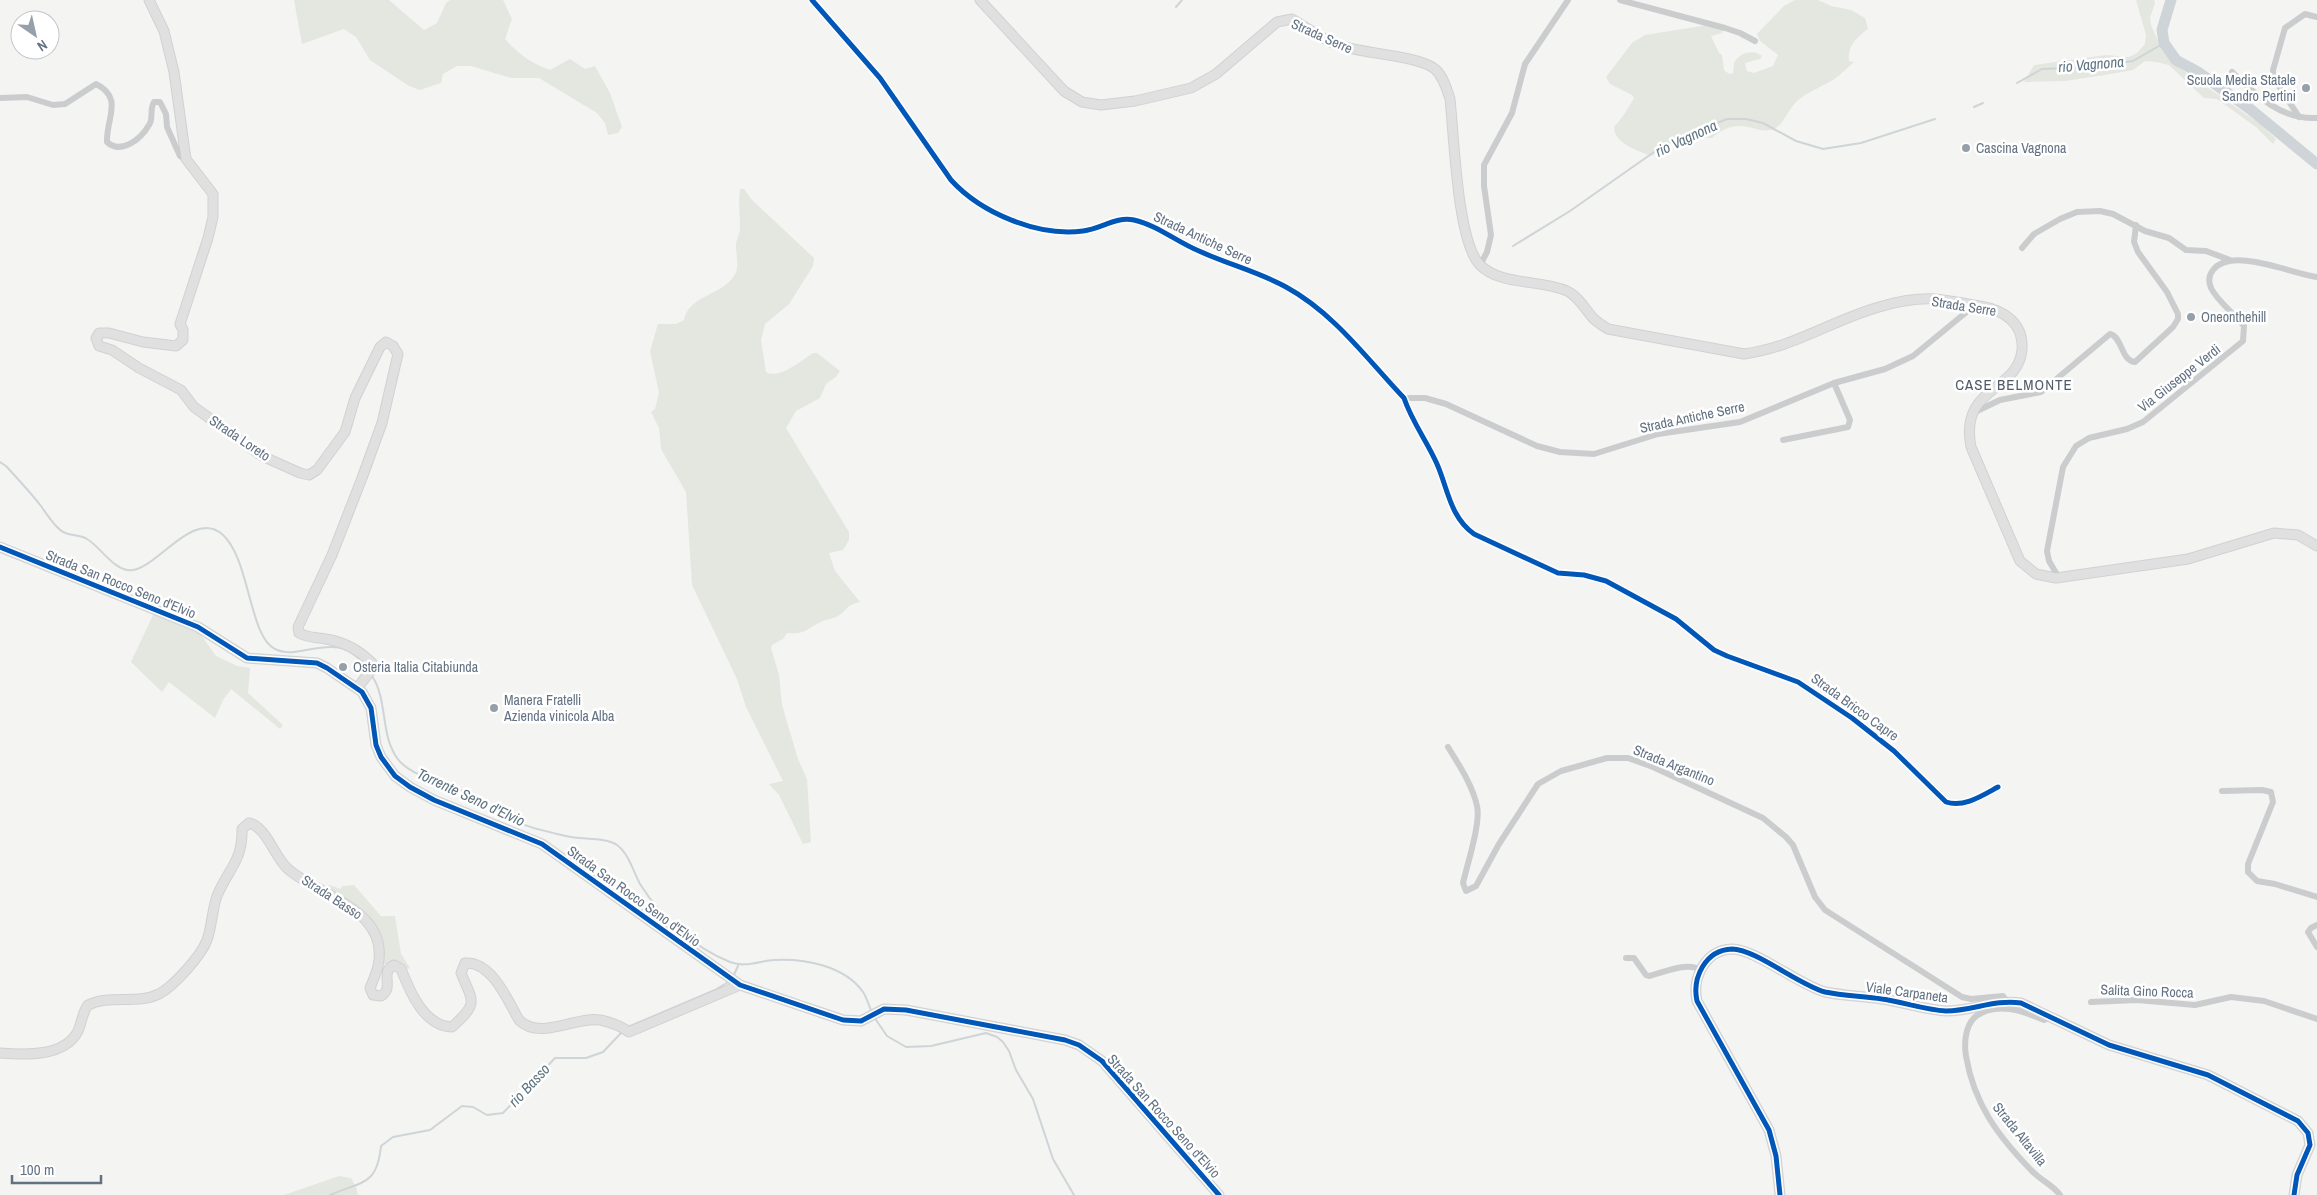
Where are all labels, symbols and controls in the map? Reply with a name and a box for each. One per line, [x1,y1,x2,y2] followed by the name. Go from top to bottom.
[10,10,60,60] north arrow
[1289,15,1355,57] street label: Strada Serre
[34,36,51,56] text: N
[2057,51,2125,77] water label: rio Vagnona
[2187,71,2296,105] place label: Scuola Media Statale Sandro Pertini
[2300,82,2312,94] marker: Scuola Media Statale Sandro Pertini
[1652,114,1720,161] water label: rio Vagnona
[1976,139,2067,157] place label: Cascina Vagnona
[1960,142,1972,154] marker: Cascina Vagnona
[1151,207,1255,269] street label: Strada Antiche Serre
[1930,292,1998,320] street label: Strada Serre
[2201,308,2266,326] place label: Oneonthehill
[2185,311,2197,323] marker: Oneonthehill
[2134,340,2224,416] street label: Via Giuseppe Verdi
[1955,374,2073,395] district label: CASE BELMONTE
[1638,397,1746,437] street label: Strada Antiche Serre
[206,411,274,465] street label: Strada Loreto
[43,546,199,622] street label: Strada San Rocco Seno d'Elvio
[353,658,479,676] place label: Osteria Italia Citabiunda
[337,661,349,673] marker: Osteria Italia Citabiunda
[1808,669,1902,745] street label: Strada Bricco Capre
[503,691,615,725] place label: Manera Fratelli Azienda vinicola Alba
[488,702,500,714] marker: Manera Fratelli Azienda vinicola Alba
[1631,741,1717,789] street label: Strada Argantino
[414,763,529,831] water label: Torrente Seno d'Elvio
[564,842,704,950] street label: Strada San Rocco Seno d'Elvio
[298,871,366,923] street label: Strada Basso
[1865,977,1950,1007] street label: Viale Carpaneta
[2100,980,2194,1002] street label: Salita Gino Rocca
[1104,1050,1224,1182] street label: Strada San Rocco Seno d'Elvio
[504,1059,555,1111] water label: rio Basso
[1989,1099,2051,1170] street label: Strada Altavilla
[12,1152,101,1184] scale bar
[20,1159,54,1180] text: 100 m

